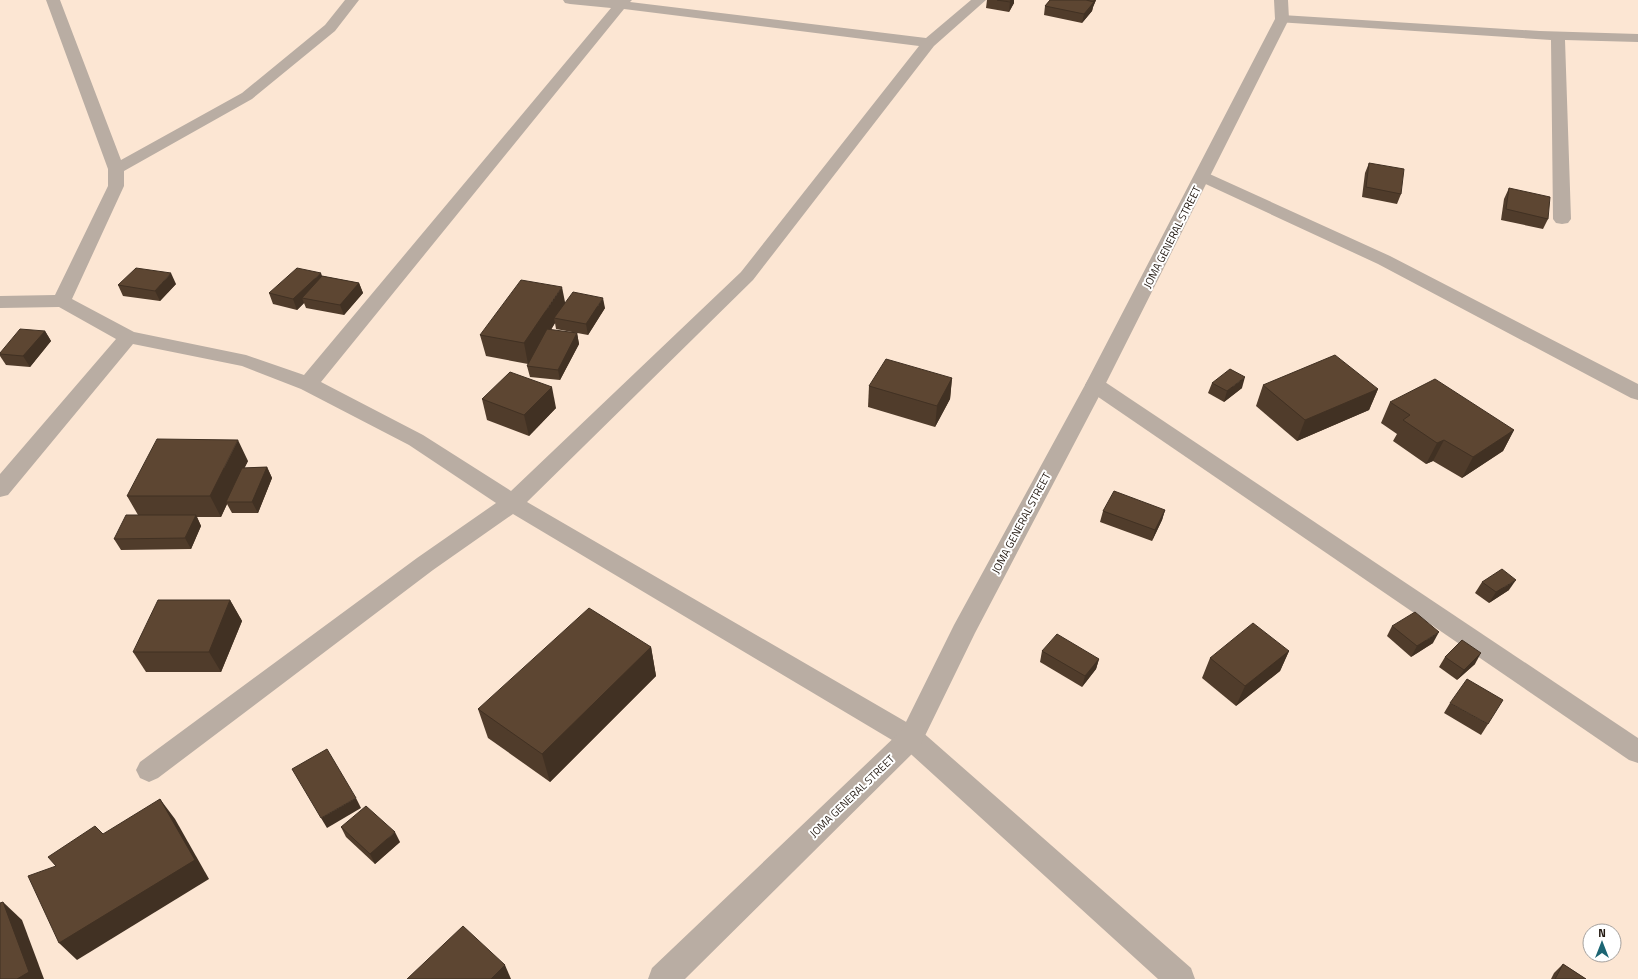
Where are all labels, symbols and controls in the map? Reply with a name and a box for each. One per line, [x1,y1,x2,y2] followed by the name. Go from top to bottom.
[1139,183,1205,291] street label: JOMA GENERAL STREET
[988,469,1055,576] street label: JOMA GENERAL STREET
[806,751,898,841] street label: JOMA GENERAL STREET
[1582,923,1622,963] north arrow
[1598,925,1606,941] text: N

